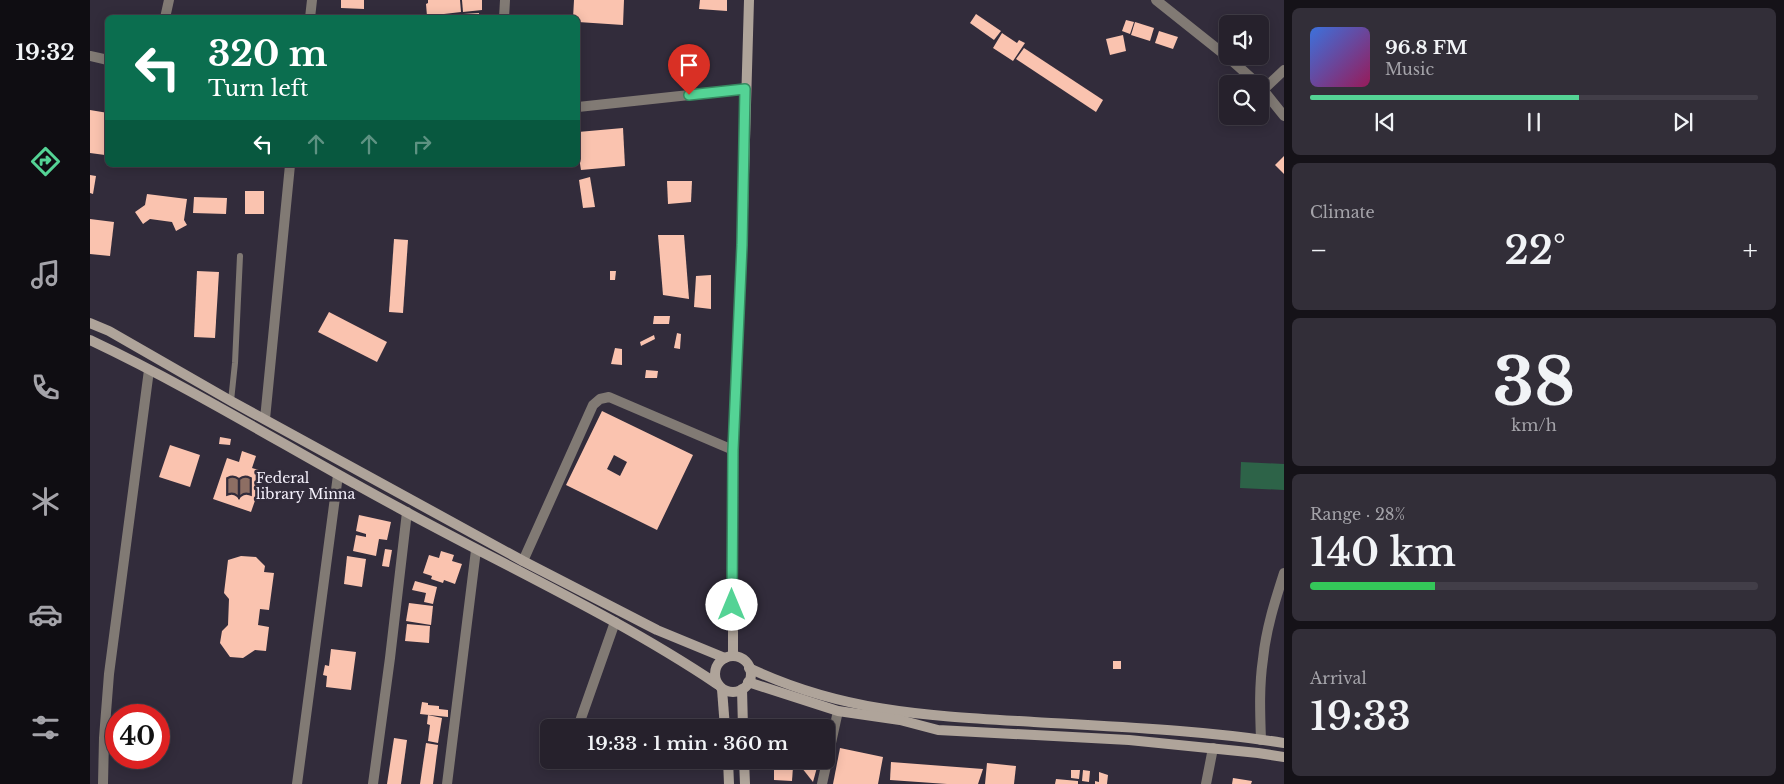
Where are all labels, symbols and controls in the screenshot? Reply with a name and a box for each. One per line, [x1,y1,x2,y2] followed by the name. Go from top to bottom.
[1219,15,1269,125] map controls
[1219,15,1269,65] button: sound
[208,32,328,75] text: 320 m
[125,35,190,100] icon: left
[1385,36,1468,59] text: 96.8 FM
[15,39,75,66] text: 19:32
[668,44,710,95] pin
[675,51,703,79] icon: arrive
[1385,59,1434,79] text: Music
[208,75,308,102] text: Turn left
[1219,75,1269,125] button: search
[1371,108,1399,136] icon: previous
[1520,108,1548,136] icon: pause
[1669,108,1697,136] icon: next
[249,130,277,158] icon: left
[302,130,330,158] icon: ahead
[355,130,383,158] icon: ahead
[408,130,436,158] icon: right
[28,144,63,179] icon: directions
[1310,202,1375,222] text: Climate
[1504,227,1566,274] text: 22°
[1310,233,1328,268] text: −
[1743,233,1758,268] text: +
[28,257,63,292] icon: music
[1493,342,1575,423] text: 38
[28,370,63,405] icon: phone
[1511,415,1557,435] text: km/h
[256,469,355,503] place label: Federal library Minna
[226,473,252,499] library icon: Federal library Minna
[28,484,63,519] icon: climate
[1310,504,1405,524] text: Range · 28%
[1310,529,1456,576] text: 140 km
[705,578,757,630] position arrow
[28,597,63,632] icon: car
[1310,668,1367,688] text: Arrival
[1310,693,1411,740] text: 19:33
[105,704,170,769] speed limit sign: 40
[28,710,63,745] icon: filters
[587,732,788,755] text: 19:33 · 1 min · 360 m

